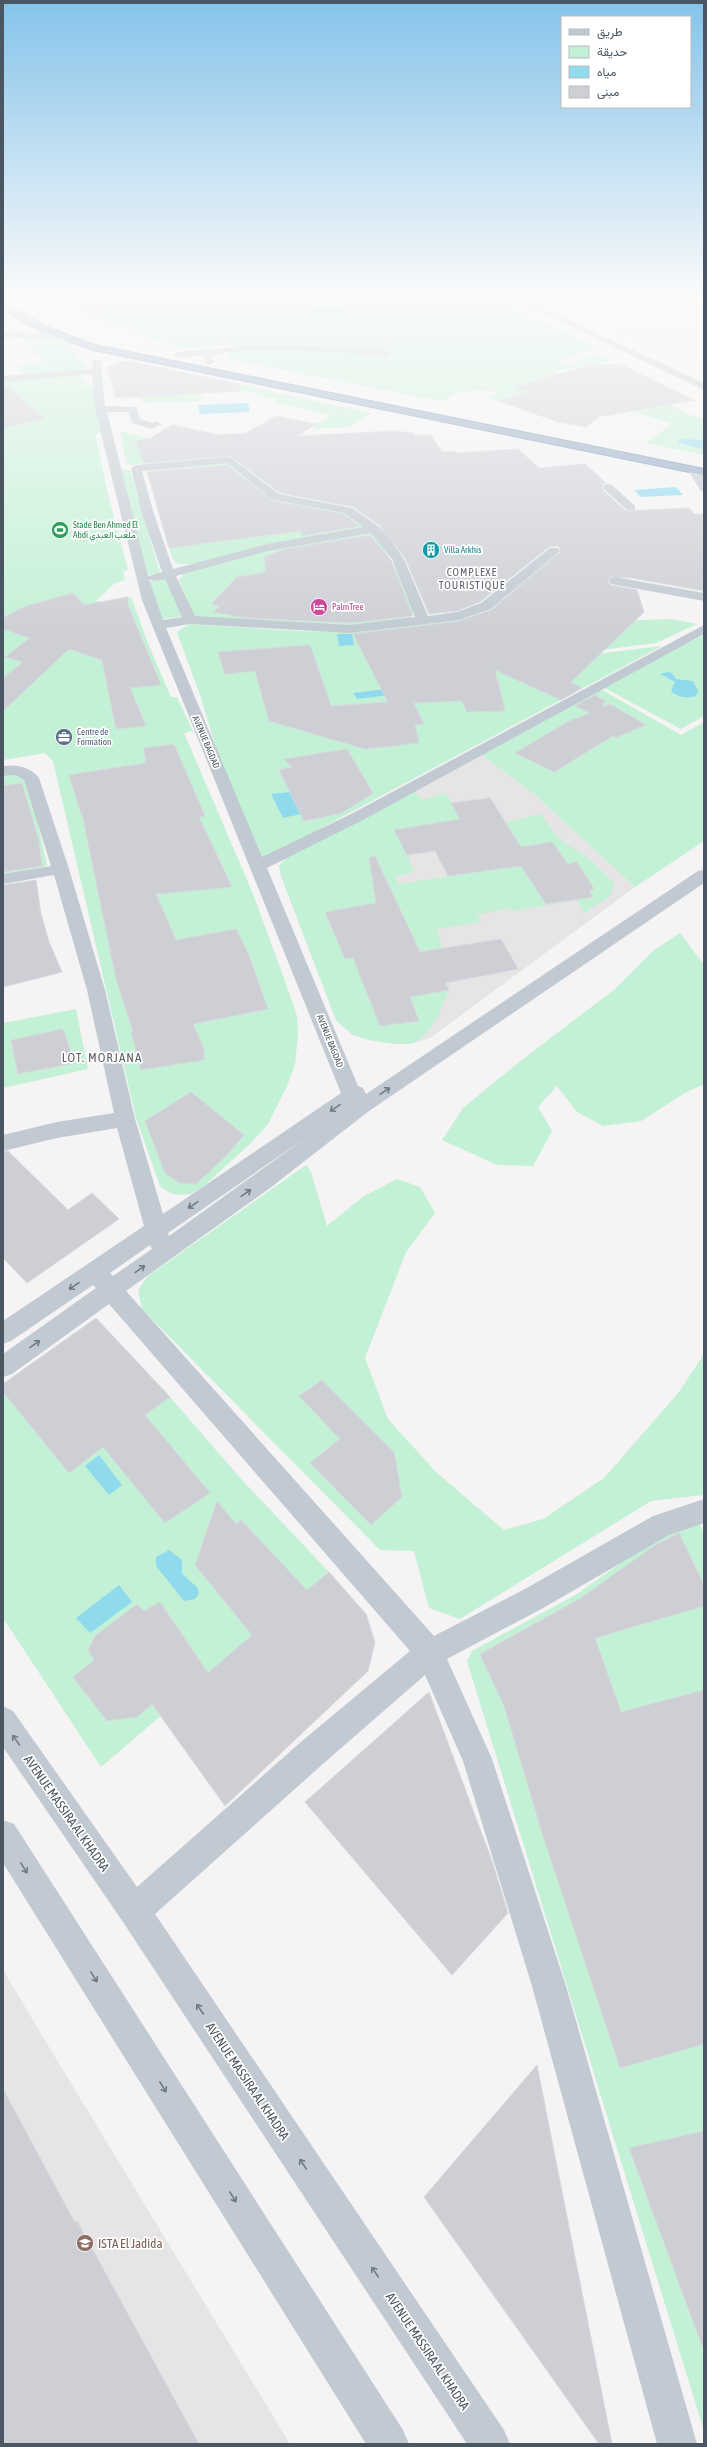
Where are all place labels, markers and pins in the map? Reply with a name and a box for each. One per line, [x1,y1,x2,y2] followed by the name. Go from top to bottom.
[50,520,70,540] sports icon: Stade Ben Ahmed El Abdi ملعب العبدي
[73,520,139,542] place label: Stade Ben Ahmed El Abdi ملعب العبدي
[421,540,441,560] building icon: Villa Arkhis
[444,545,481,555] place label: Villa Arkhis
[309,597,329,617] hotel icon: PalmTree
[332,602,363,612] place label: PalmTree
[54,727,74,747] office icon: Centre de Formation
[77,727,111,747] place label: Centre de Formation
[75,2233,95,2253] school or university icon: ISTA El Jadida
[98,2236,162,2251] place label: ISTA El Jadida

